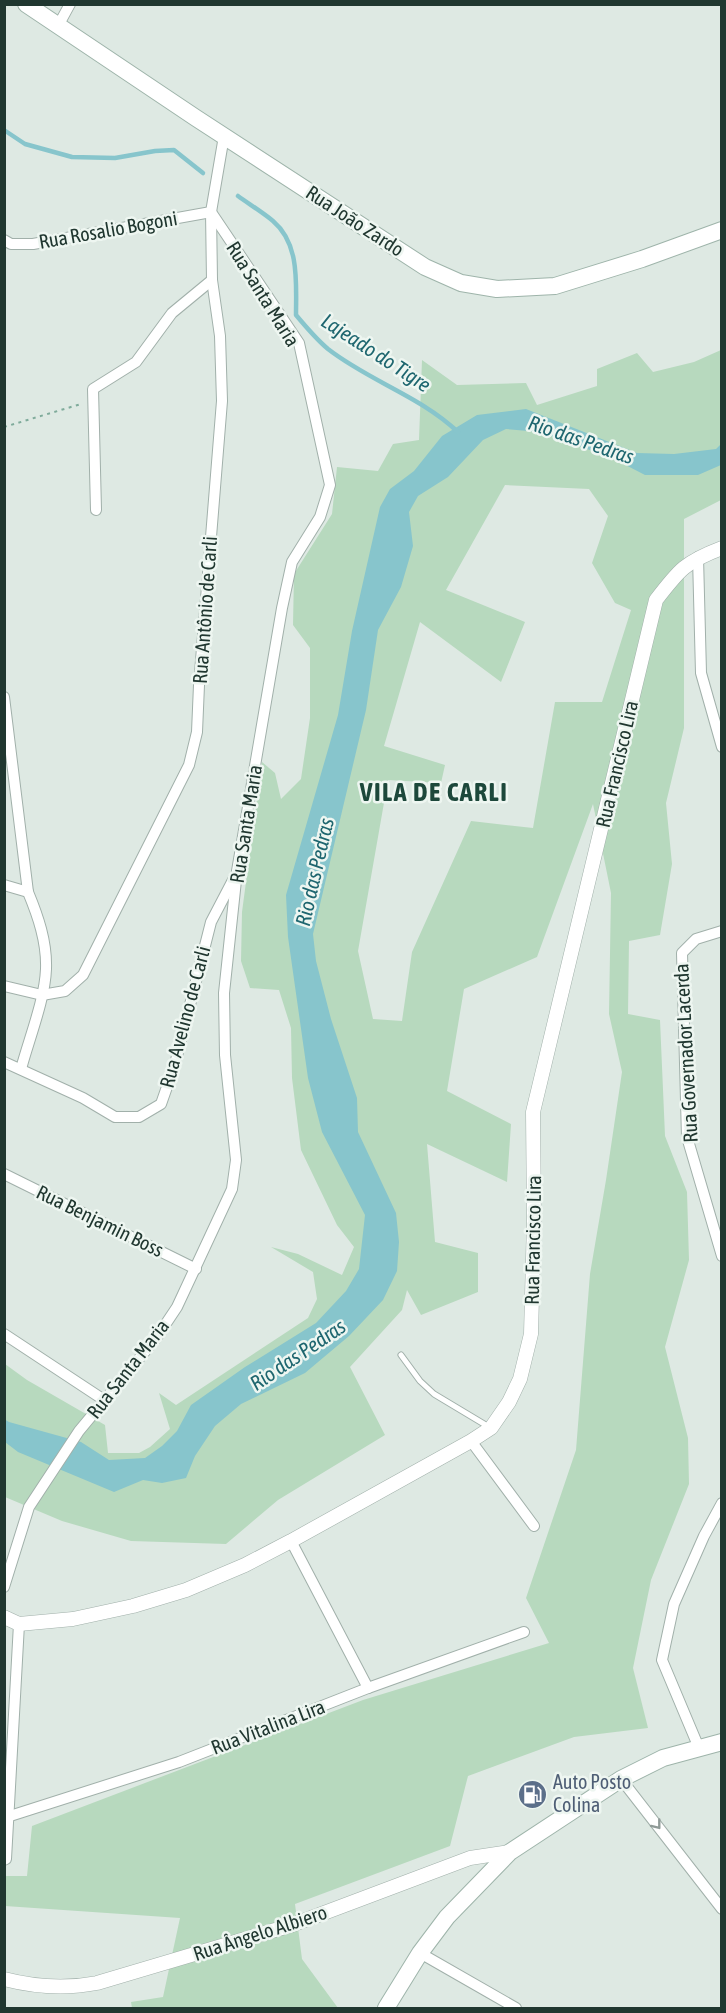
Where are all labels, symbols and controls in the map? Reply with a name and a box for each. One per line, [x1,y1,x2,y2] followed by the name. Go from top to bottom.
[302,180,409,261] street label: Rua João Zardo
[37,206,179,253] street label: Rua Rosalio Bogoni
[222,237,305,350] street label: Rua Santa Maria
[317,308,436,396] water label: Lajeado do Tigre
[525,410,637,468] water label: Rio das Pedras
[188,535,221,685] street label: Rua Antônio de Carli
[591,698,642,830] street label: Rua Francisco Lira
[225,763,266,885] street label: Rua Santa Maria
[359,777,508,807] district label: VILA DE CARLI
[290,815,338,928] water label: Rio das Pedras
[155,943,214,1090] street label: Rua Avelino de Carli
[669,963,702,1143] street label: Rua Governador Lacerda
[520,1175,545,1305] street label: Rua Francisco Lira
[33,1180,167,1261] street label: Rua Benjamin Boss
[245,1313,350,1395] water label: Rio das Pedras
[82,1315,173,1423] street label: Rua Santa Maria
[208,1694,328,1759] street label: Rua Vitalina Lira
[553,1770,631,1816] place label: Auto Posto Colina
[516,1778,548,1810] fuel station icon: Auto Posto Colina
[650,1819,661,1830] one-way arrow
[190,1900,330,1965] street label: Rua Ângelo Albiero

